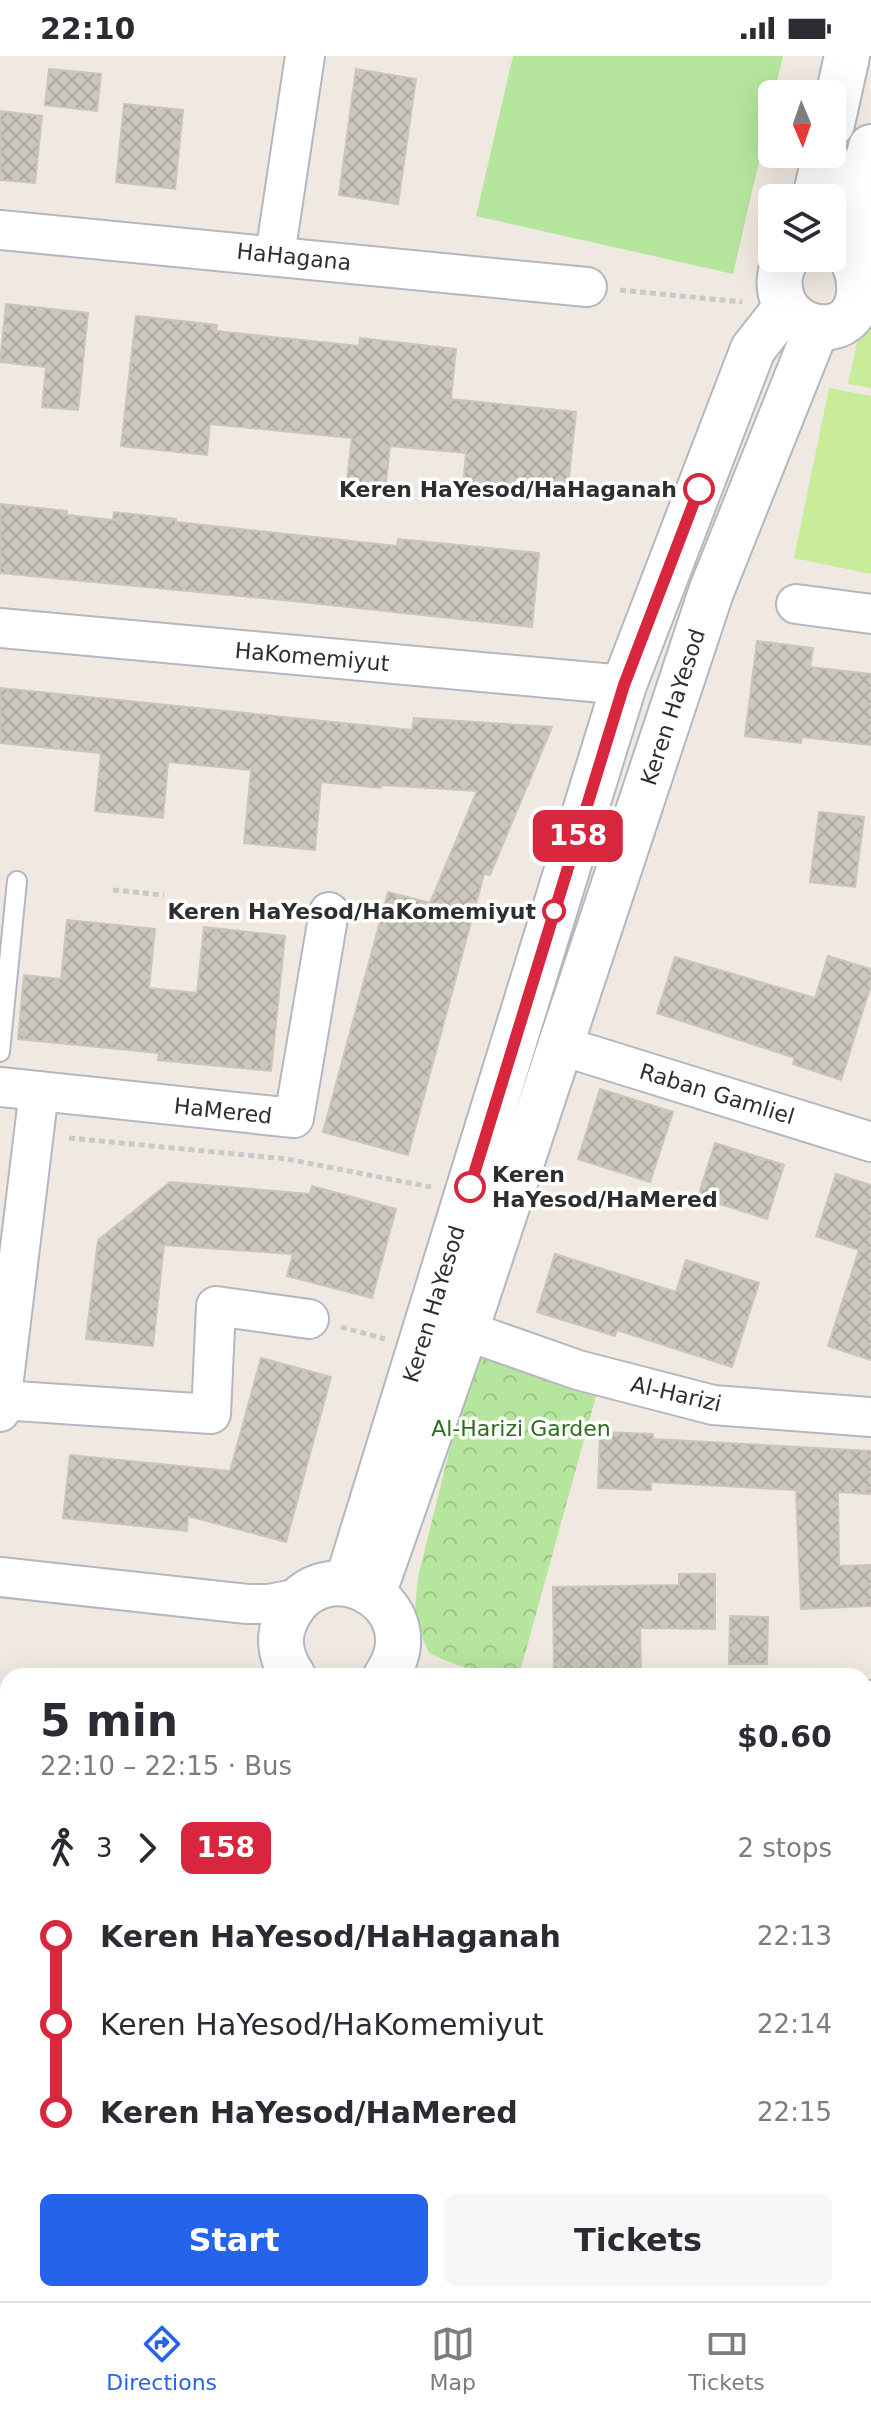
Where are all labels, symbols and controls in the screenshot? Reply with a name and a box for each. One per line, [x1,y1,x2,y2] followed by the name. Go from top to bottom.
[40,11,136,46] text: 22:10
[758,80,846,168] north arrow
[758,80,846,272] map controls
[758,184,846,272] button: layers
[236,239,352,275] street label: HaHagana
[684,474,714,504] marker: Keren HaYesod/HaHaganah
[339,477,677,502] place label: Keren HaYesod/HaHaganah
[636,626,710,788] street label: Keren HaYesod
[234,638,391,676] street label: HaKomemiyut
[532,810,624,862] line badge: 158
[549,819,607,852] text: 158
[167,899,536,924] place label: Keren HaYesod/HaKomemiyut
[543,900,565,922] marker: Keren HaYesod/HaKomemiyut
[637,1059,797,1129] street label: Raban Gamliel
[173,1093,273,1129] street label: HaMered
[492,1162,718,1212] place label: Keren HaYesod/HaMered
[455,1172,485,1202] marker: Keren HaYesod/HaMered
[398,1222,470,1386] street label: Keren HaYesod
[628,1371,724,1417] street label: Al-Harizi
[431,1416,611,1441] park label: Al-Harizi Garden
[40,1695,178,1746] text: 5 min
[737,1719,832,1754] text: $0.60
[40,1751,292,1781] text: 22:10 – 22:15 · Bus
[40,1826,84,1870] icon: walk
[125,1826,169,1870] icon: forward
[197,1831,255,1864] text: 158
[96,1833,113,1863] text: 3
[737,1833,832,1863] text: 2 stops
[100,1919,561,1954] text: Keren HaYesod/HaHaganah
[757,1921,832,1951] text: 22:13
[100,2007,543,2042] text: Keren HaYesod/HaKomemiyut
[757,2009,832,2039] text: 22:14
[100,2095,518,2130] text: Keren HaYesod/HaMered
[757,2097,832,2127] text: 22:15
[40,2194,428,2286] button: Start
[444,2194,832,2286] button: Tickets
[106,2322,217,2395] tab: Directions
[429,2322,476,2395] tab: Map
[688,2322,765,2395] tab: Tickets

